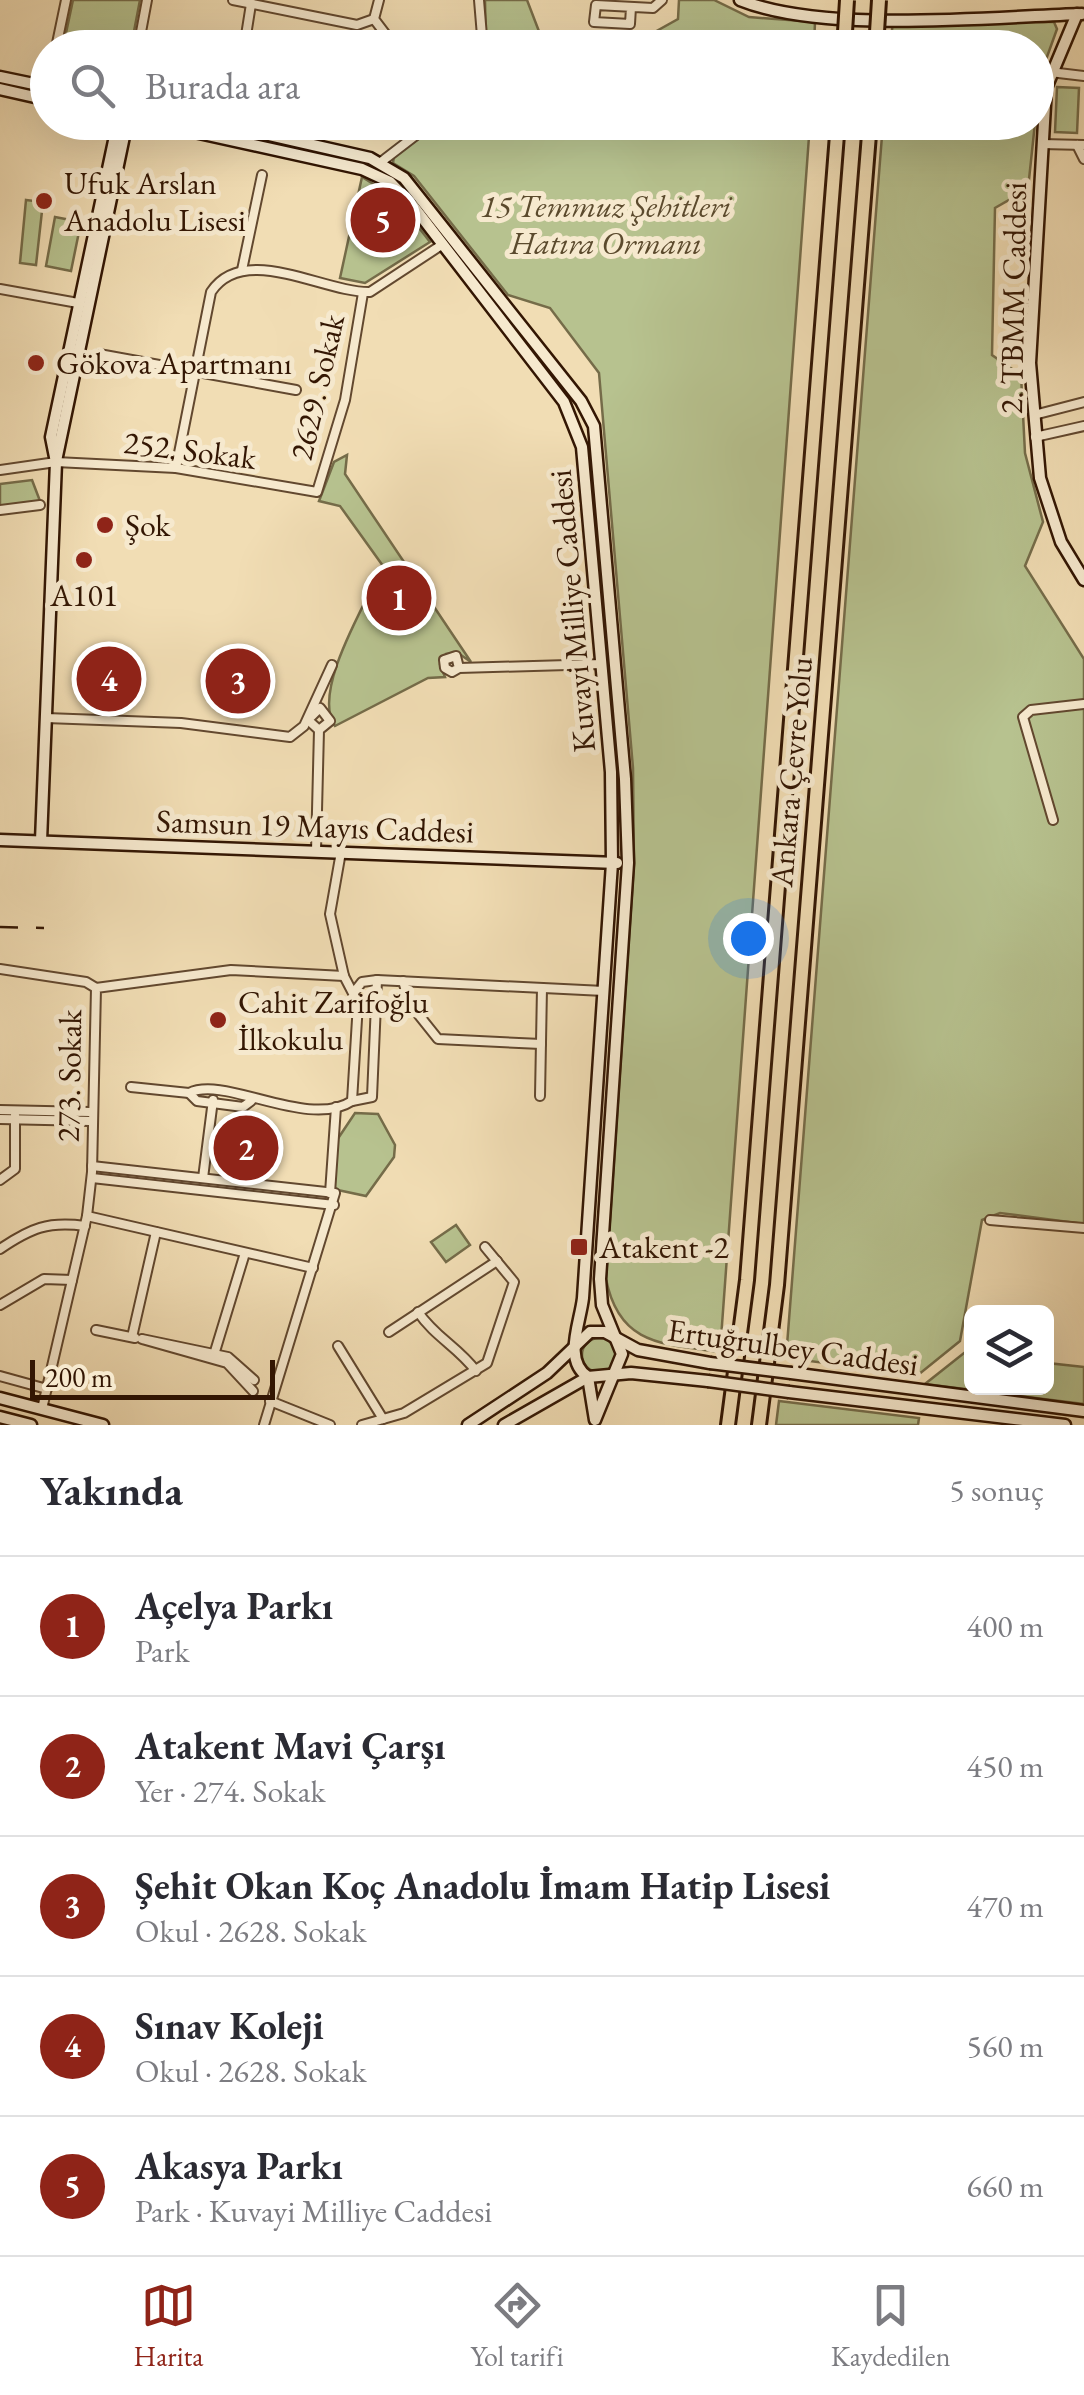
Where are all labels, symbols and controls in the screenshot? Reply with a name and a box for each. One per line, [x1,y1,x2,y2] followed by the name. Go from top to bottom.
[30,30,1054,140] search box
[65,58,120,113] icon: search
[145,61,300,110] text: Burada ara
[63,162,246,241] place label: Ufuk Arslan Anadolu Lisesi
[350,182,416,258] pin: 5
[990,182,1036,414] street label: 2. TBMM Caddesi
[480,185,733,264] park label: 15 Temmuz Şehitleri Hatıra Ormanı
[33,190,55,212] marker: Ufuk Arslan Anadolu Lisesi
[280,309,354,464] street label: 2629. Sokak
[56,342,292,384] place label: Gökova Apartmanı
[25,352,47,374] marker: Gökova Apartmanı
[121,421,259,479] street label: 252. Sokak
[539,468,605,754] street label: Kuvayi Milliye Caddesi
[125,504,171,546] place label: Şok
[94,514,116,536] marker: Şok
[73,549,95,571] marker: A101
[366,560,432,636] pin: 1
[49,574,118,616] place label: A101
[76,642,142,716] pin: 4
[206,644,270,718] pin: 3
[760,655,822,890] street label: Ankara Çevre Yolu
[155,799,475,853] street label: Samsun 19 Mayıs Caddesi
[723,913,774,964] your location
[238,981,429,1060] place label: Cahit Zarifoğlu İlkokulu
[47,1008,91,1143] street label: 273. Sokak
[207,1009,229,1031] marker: Cahit Zarifoğlu İlkokulu
[214,1110,278,1186] pin: 2
[598,1226,730,1268] place label: Atakent -2
[568,1236,590,1258] marker: Atakent -2
[964,1305,1054,1395] map controls
[964,1305,1054,1395] button: layers
[665,1309,921,1385] street label: Ertuğrulbey Caddesi
[30,1355,275,1400] scale bar
[45,1359,113,1395] text: 200 m
[40,1463,183,1518] text: Yakında
[949,1469,1044,1511] text: 5 sonuç
[135,1581,333,1630] text: Açelya Parkı
[64,1605,81,1647] text: 1
[967,1605,1044,1647] text: 400 m
[135,1630,190,1672] text: Park
[135,1721,445,1770] text: Atakent Mavi Çarşı
[64,1745,81,1787] text: 2
[967,1745,1044,1787] text: 450 m
[135,1770,326,1812] text: Yer · 274. Sokak
[135,1861,830,1910] text: Şehit Okan Koç Anadolu İmam Hatip Lisesi
[64,1885,81,1927] text: 3
[967,1885,1044,1927] text: 470 m
[135,1910,366,1952] text: Okul · 2628. Sokak
[135,2001,324,2050] text: Sınav Koleji
[64,2025,81,2067] text: 4
[967,2025,1044,2067] text: 560 m
[135,2050,366,2092] text: Okul · 2628. Sokak
[135,2141,343,2190] text: Akasya Parkı
[64,2165,81,2207] text: 5
[967,2165,1044,2207] text: 660 m
[135,2190,492,2232] text: Park · Kuvayi Milliye Caddesi
[134,2278,204,2374] tab: Harita
[471,2278,564,2374] tab: Yol tarifi
[831,2278,950,2374] tab: Kaydedilen

